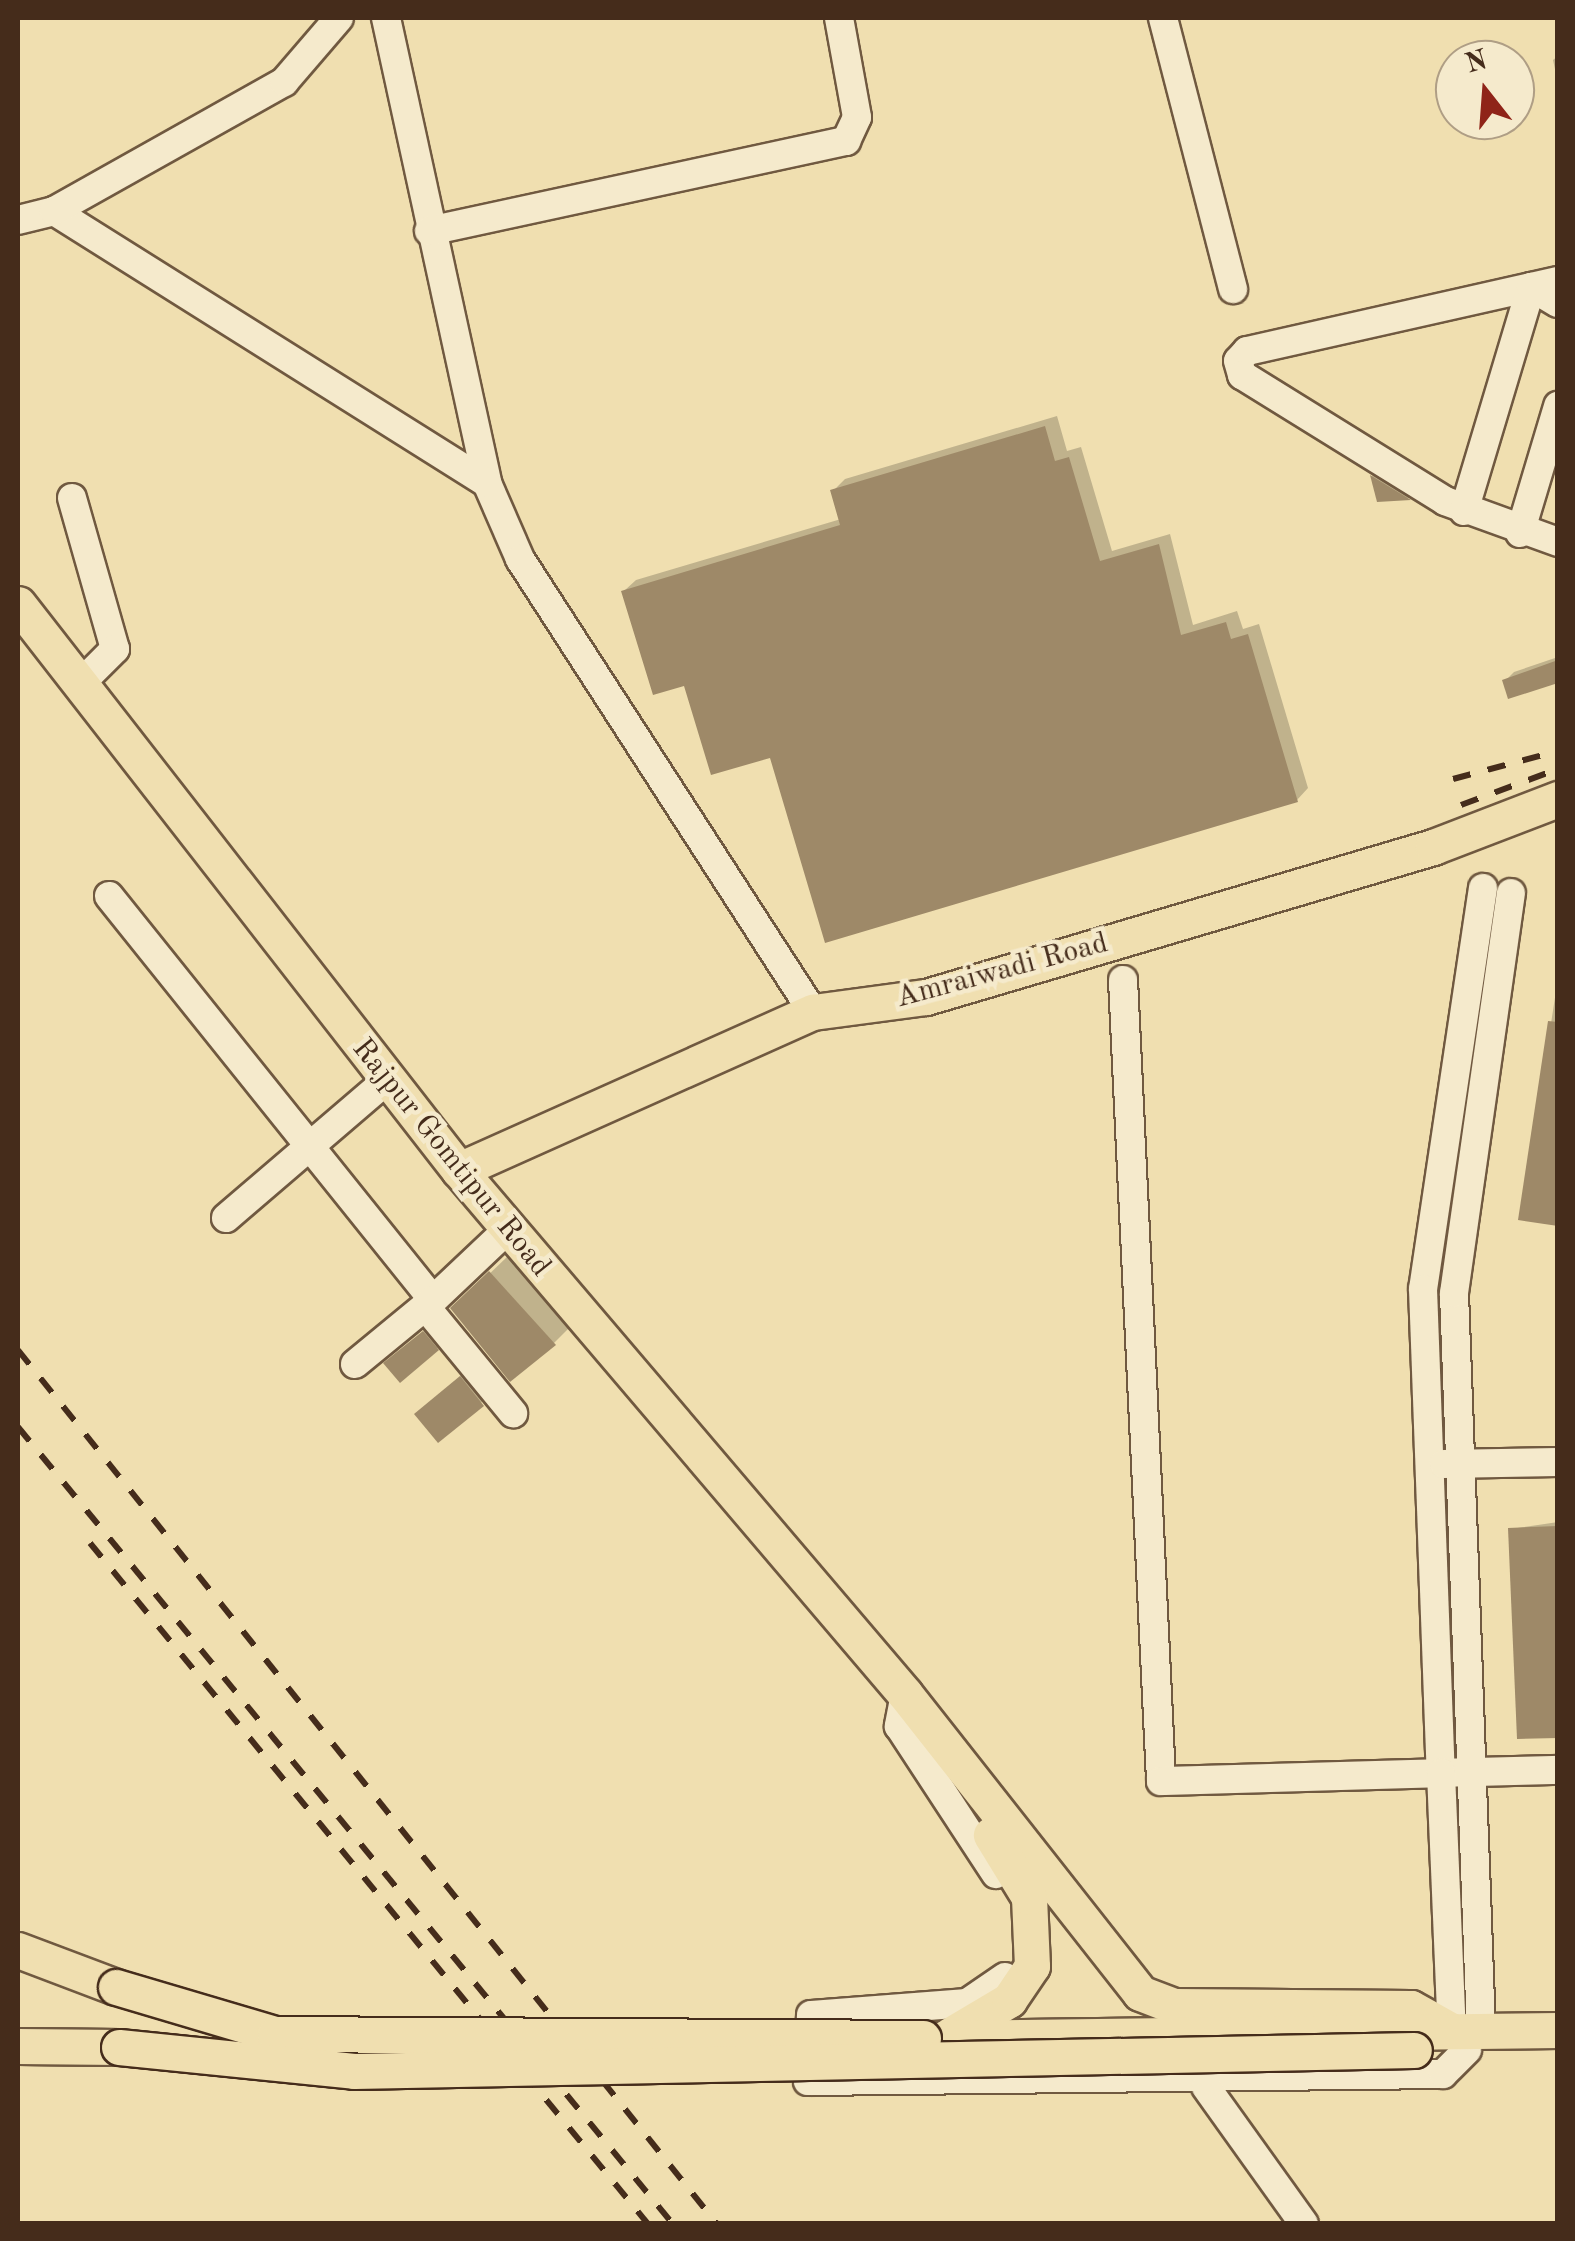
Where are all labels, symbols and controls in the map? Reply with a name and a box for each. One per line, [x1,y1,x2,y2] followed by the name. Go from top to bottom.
[1435,40,1535,140] north arrow
[1462,47,1491,80] text: N
[892,925,1112,1017] street label: Amraiwadi Road
[344,1032,558,1284] street label: Rajpur Gomtipur Road

